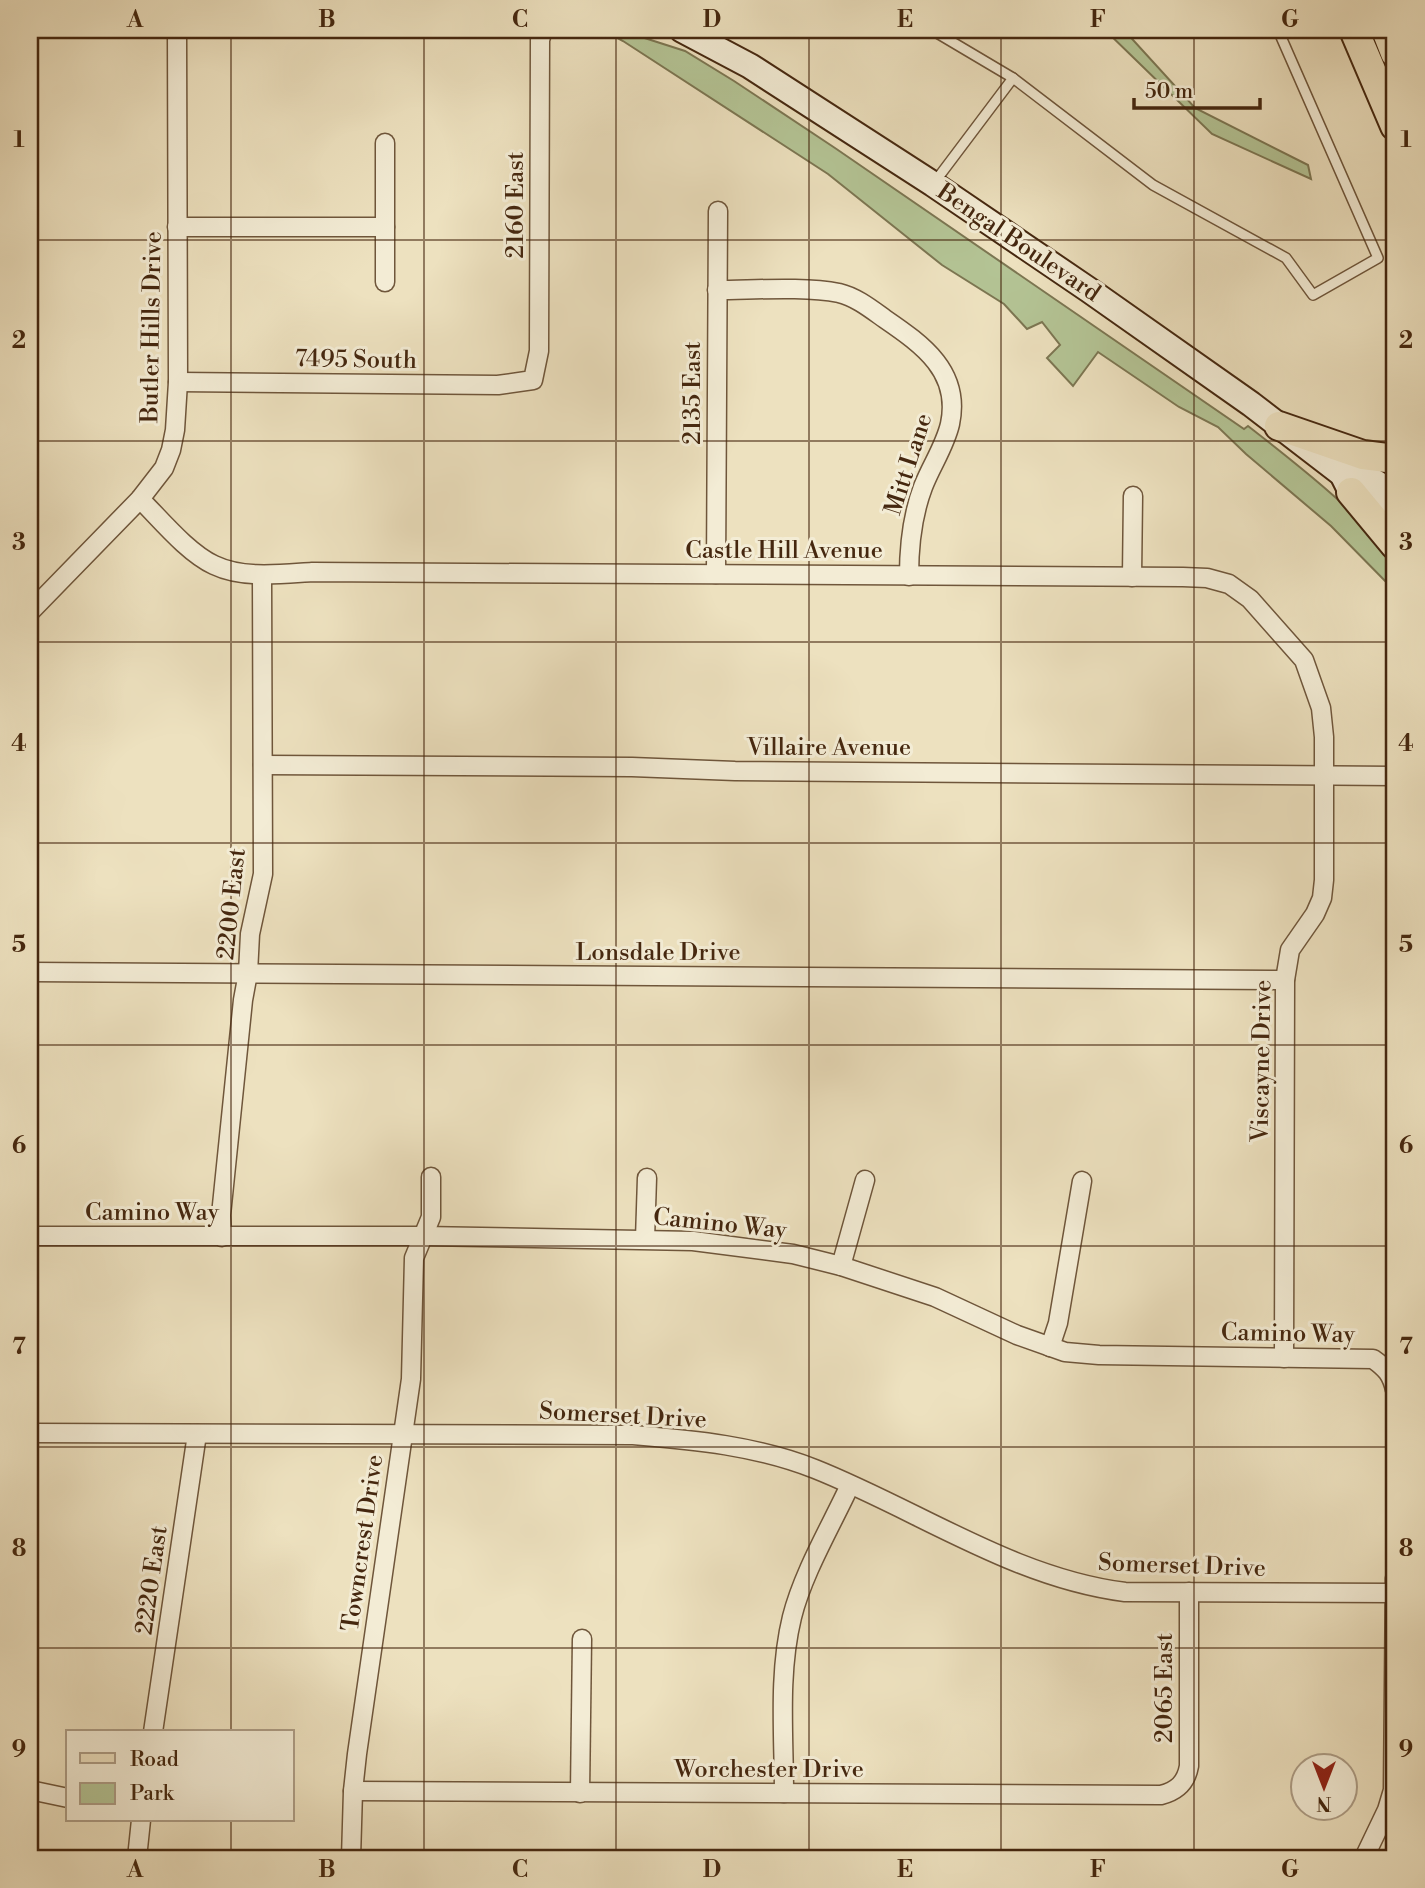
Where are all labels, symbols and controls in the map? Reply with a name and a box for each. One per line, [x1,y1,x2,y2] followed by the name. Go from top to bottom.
[126,6,144,34] text: A
[318,6,336,34] text: B
[512,6,528,34] text: C
[703,6,721,34] text: D
[897,6,913,34] text: E
[1090,6,1106,34] text: F
[1281,6,1299,34] text: G
[1134,66,1260,110] scale bar
[1145,79,1193,105] text: 50 m
[13,126,25,154] text: 1
[1400,126,1412,154] text: 1
[501,151,531,258] street label: 2160 East
[930,176,1106,309] street label: Bengal Boulevard
[135,231,169,424] street label: Butler Hills Drive
[12,327,26,355] text: 2
[1399,327,1413,355] text: 2
[678,341,708,445] street label: 2135 East
[295,344,417,376] street label: 7495 South
[878,410,939,519] street label: Mitt Lane
[12,529,26,557] text: 3
[1399,529,1413,557] text: 3
[685,536,883,566] street label: Castle Hill Avenue
[11,730,27,758] text: 4
[1398,730,1414,758] text: 4
[746,733,911,763] street label: Villaire Avenue
[211,846,253,961] street label: 2200 East
[12,931,26,959] text: 5
[1399,931,1413,959] text: 5
[575,938,741,968] street label: Lonsdale Drive
[1246,980,1278,1143] street label: Viscayne Drive
[12,1132,26,1160] text: 6
[1399,1132,1413,1160] text: 6
[85,1198,219,1228] street label: Camino Way
[652,1202,789,1246] street label: Camino Way
[1221,1318,1356,1350] street label: Camino Way
[12,1333,26,1361] text: 7
[1399,1333,1413,1361] text: 7
[538,1397,708,1435] street label: Somerset Drive
[336,1453,390,1633] street label: Towncrest Drive
[129,1523,175,1637] street label: 2220 East
[12,1535,26,1563] text: 8
[1399,1535,1413,1563] text: 8
[1098,1548,1266,1584] street label: Somerset Drive
[1150,1632,1180,1743] street label: 2065 East
[66,1730,294,1822] legend
[12,1736,26,1764] text: 9
[1399,1736,1413,1764] text: 9
[130,1747,179,1773] text: Road
[1288,1752,1358,1822] north arrow
[673,1755,864,1785] street label: Worchester Drive
[130,1781,175,1807] text: Park
[1316,1791,1332,1815] text: N
[126,1856,144,1884] text: A
[318,1856,336,1884] text: B
[512,1856,528,1884] text: C
[703,1856,721,1884] text: D
[897,1856,913,1884] text: E
[1090,1856,1106,1884] text: F
[1281,1856,1299,1884] text: G

